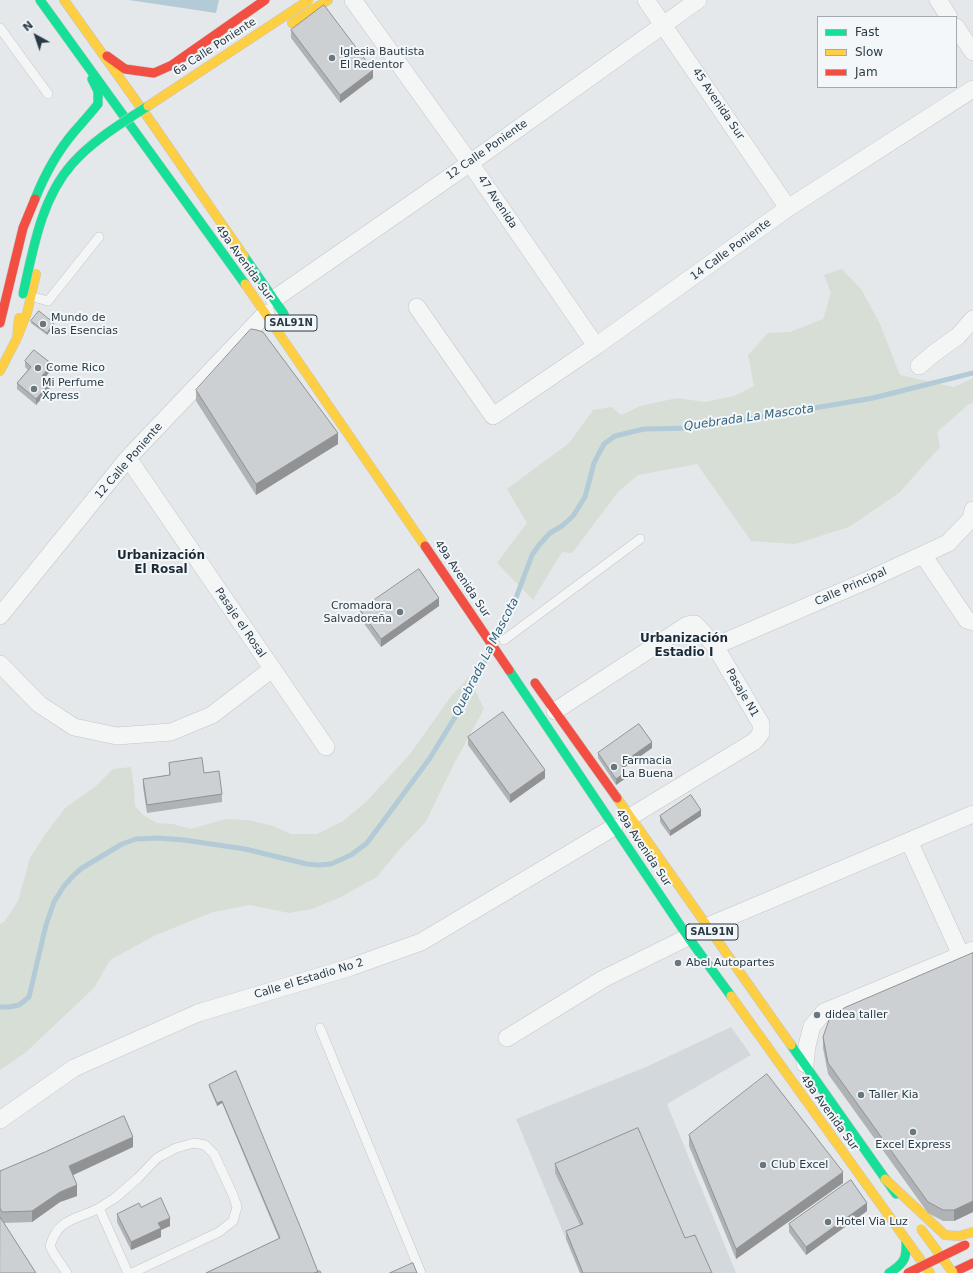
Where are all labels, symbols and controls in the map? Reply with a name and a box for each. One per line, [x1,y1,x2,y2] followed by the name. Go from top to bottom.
[171,15,259,79] street label: 6a Calle Poniente
[16,16,56,56] north arrow
[817,16,957,88] legend
[20,18,36,34] text: N
[855,25,879,39] text: Fast
[340,45,424,71] place label: Iglesia Bautista El Redentor
[855,45,883,59] text: Slow
[327,53,337,63] marker: Iglesia Bautista El Redentor
[855,65,878,79] text: Jam
[689,66,747,142] street label: 45 Avenida Sur
[444,117,530,183] street label: 12 Calle Poniente
[474,173,520,231] street label: 47 Avenida
[688,216,774,284] street label: 14 Calle Poniente
[212,223,276,303] street label: 49a Avenida Sur
[51,311,118,337] place label: Mundo de las Esencias
[265,315,317,331] road number: SAL91N
[38,319,48,329] marker: Mundo de las Esencias
[46,361,105,375] place label: Come Rico
[33,363,43,373] marker: Come Rico
[42,376,104,402] place label: Mi Perfume Xpress
[29,384,39,394] marker: Mi Perfume Xpress
[683,402,815,434] water label: Quebrada La Mascota
[92,420,166,502] street label: 12 Calle Poniente
[431,538,493,620] street label: 49a Avenida Sur
[117,549,205,577] district label: Urbanización El Rosal
[813,565,889,609] street label: Calle Principal
[212,586,268,660] street label: Pasaje el Rosal
[450,595,522,719] water label: Quebrada La Mascota
[323,599,392,625] place label: Cromadora Salvadoreña
[395,607,405,617] marker: Cromadora Salvadoreña
[640,632,728,660] district label: Urbanización Estadio I
[723,666,761,720] street label: Pasaje N1
[622,754,673,780] place label: Farmacia La Buena
[609,762,619,772] marker: Farmacia La Buena
[612,807,674,889] street label: 49a Avenida Sur
[686,924,738,940] road number: SAL91N
[253,956,365,1002] street label: Calle el Estadio No 2
[686,956,774,970] place label: Abel Autopartes
[673,958,683,968] marker: Abel Autopartes
[825,1008,887,1022] place label: didea taller
[812,1010,822,1020] marker: didea taller
[797,1073,861,1153] street label: 49a Avenida Sur
[869,1088,919,1102] place label: Taller Kia
[856,1090,866,1100] marker: Taller Kia
[908,1127,918,1137] marker: Excel Express
[875,1138,951,1152] place label: Excel Express
[771,1158,828,1172] place label: Club Excel
[758,1160,768,1170] marker: Club Excel
[836,1215,908,1229] place label: Hotel Via Luz
[823,1217,833,1227] marker: Hotel Via Luz

